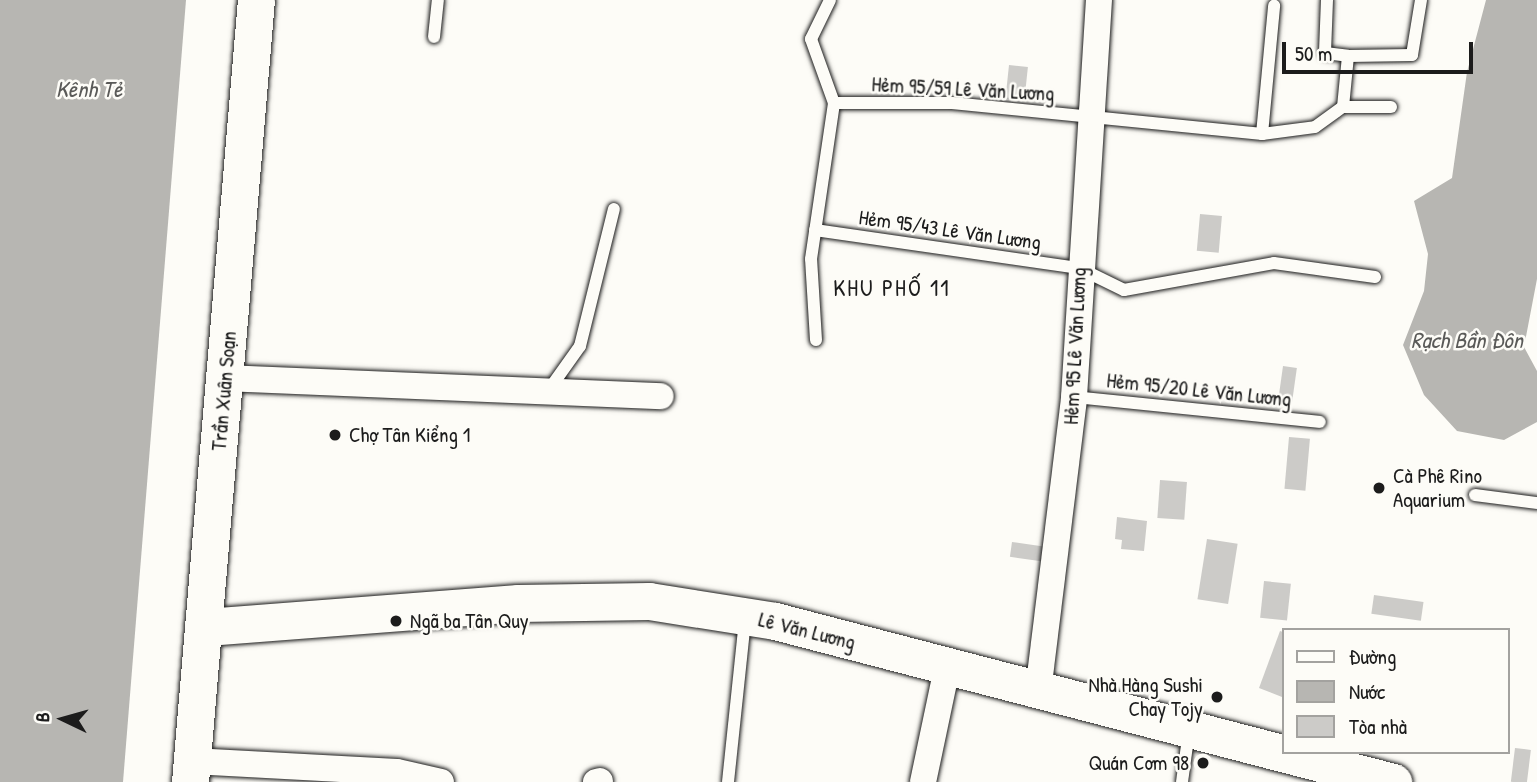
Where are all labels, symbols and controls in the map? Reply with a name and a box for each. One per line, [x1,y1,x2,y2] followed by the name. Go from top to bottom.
[1285,28,1476,72] scale bar
[1295,39,1332,68] text: 50 m
[871,72,1055,106] street label: Hẻm 95/59 Lê Văn Lương
[56,75,122,103] water label: Kênh Tẻ
[857,205,1043,255] street label: Hẻm 95/43 Lê Văn Lương
[1058,267,1092,425] street label: Hẻm 95 Lê Văn Lương
[835,274,949,302] district label: KHU PHỐ 11
[1411,326,1523,354] water label: Rạch Bần Đôn
[206,330,242,452] street label: Trần Xuân Soạn
[1105,368,1293,412] street label: Hẻm 95/20 Lê Văn Lương
[349,422,470,448] place label: Chợ Tân Kiểng 1
[327,427,343,443] marker: Chợ Tân Kiểng 1
[1393,463,1482,513] place label: Cà Phê Rino Aquarium
[1371,480,1387,496] marker: Cà Phê Rino Aquarium
[756,607,858,655] street label: Lê Văn Lương
[410,608,529,634] place label: Ngã ba Tân Quy
[388,613,404,629] marker: Ngã ba Tân Quy
[1282,628,1509,754] legend
[1349,642,1396,671] text: Đường
[1089,672,1203,722] place label: Nhà Hàng Sushi Chay Tojy
[1349,677,1385,706] text: Nước
[28,684,98,754] north arrow
[1209,689,1225,705] marker: Nhà Hàng Sushi Chay Tojy
[29,711,55,723] text: B
[1349,712,1407,741] text: Tòa nhà
[1088,750,1189,776] place label: Quán Cơm 98
[1195,755,1211,771] marker: Quán Cơm 98

